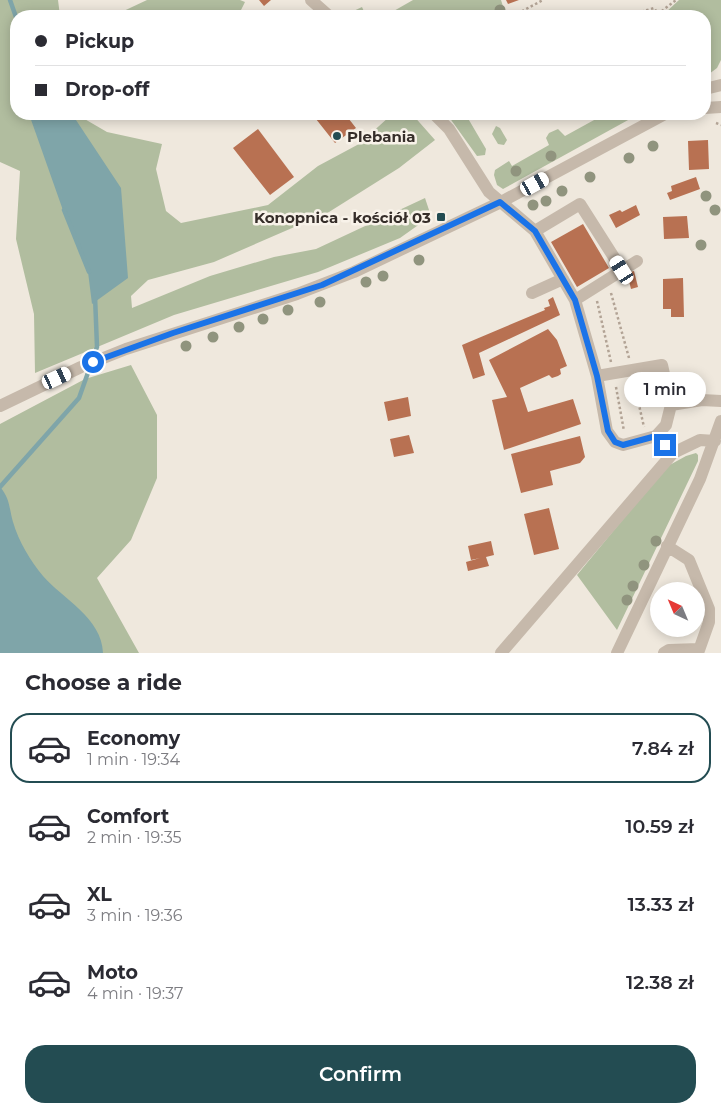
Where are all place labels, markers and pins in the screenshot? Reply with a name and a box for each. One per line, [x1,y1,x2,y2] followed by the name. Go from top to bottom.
[347,127,416,146] place label: Plebania
[331,130,343,142] marker: Plebania
[254,208,431,227] place label: Konopnica - kościół 03
[435,211,447,223] marker: Konopnica - kościół 03

